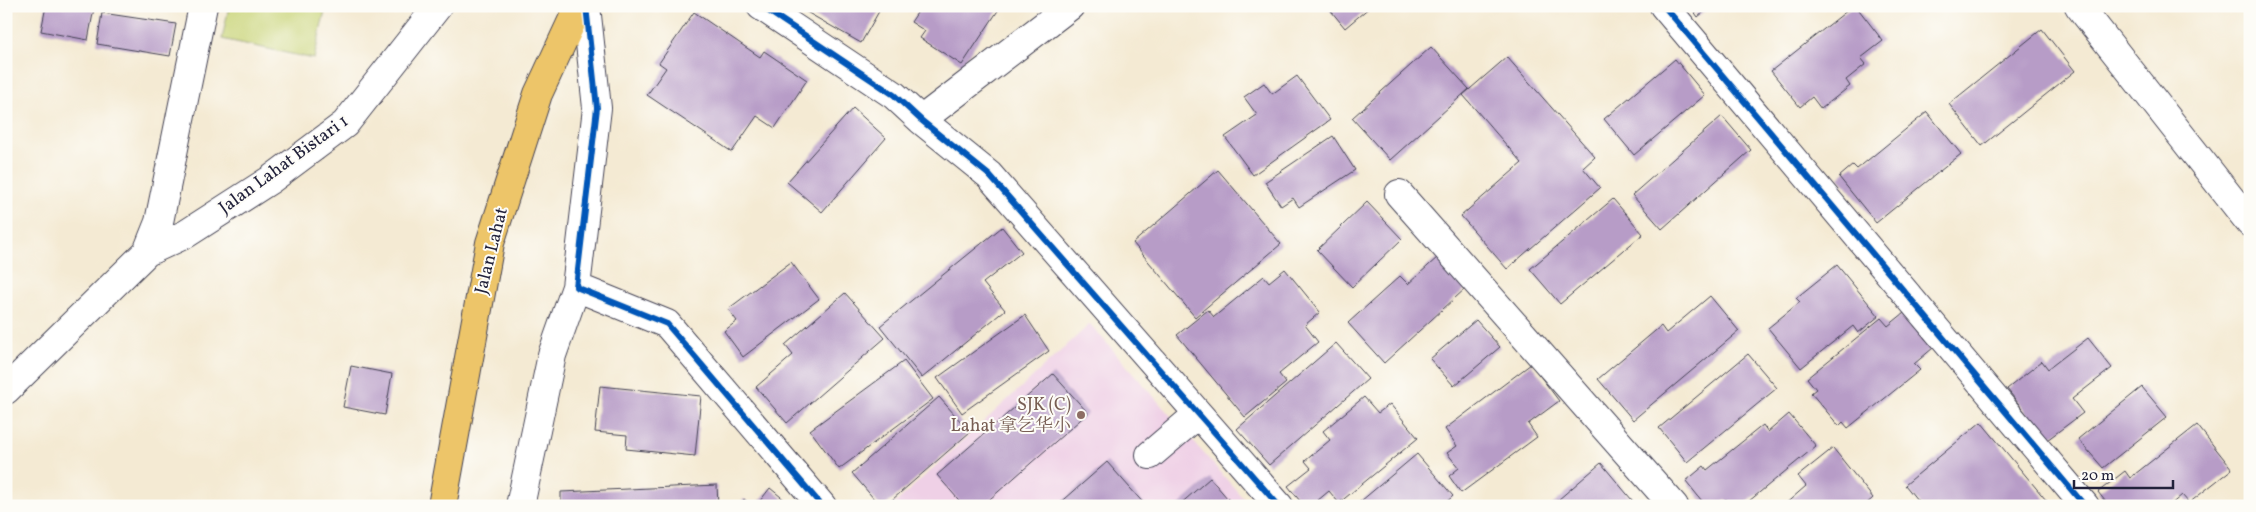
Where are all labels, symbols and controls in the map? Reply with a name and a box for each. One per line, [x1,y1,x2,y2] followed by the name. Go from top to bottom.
[214,109,354,221] street label: Jalan Lahat Bistari 1
[469,205,515,297] street label: Jalan Lahat
[951,393,1071,439] place label: SJK (C) Lahat 拿乞华小
[1075,409,1087,421] marker: SJK (C) Lahat 拿乞华小
[2074,457,2172,489] scale bar
[2081,466,2114,487] text: 20 m

